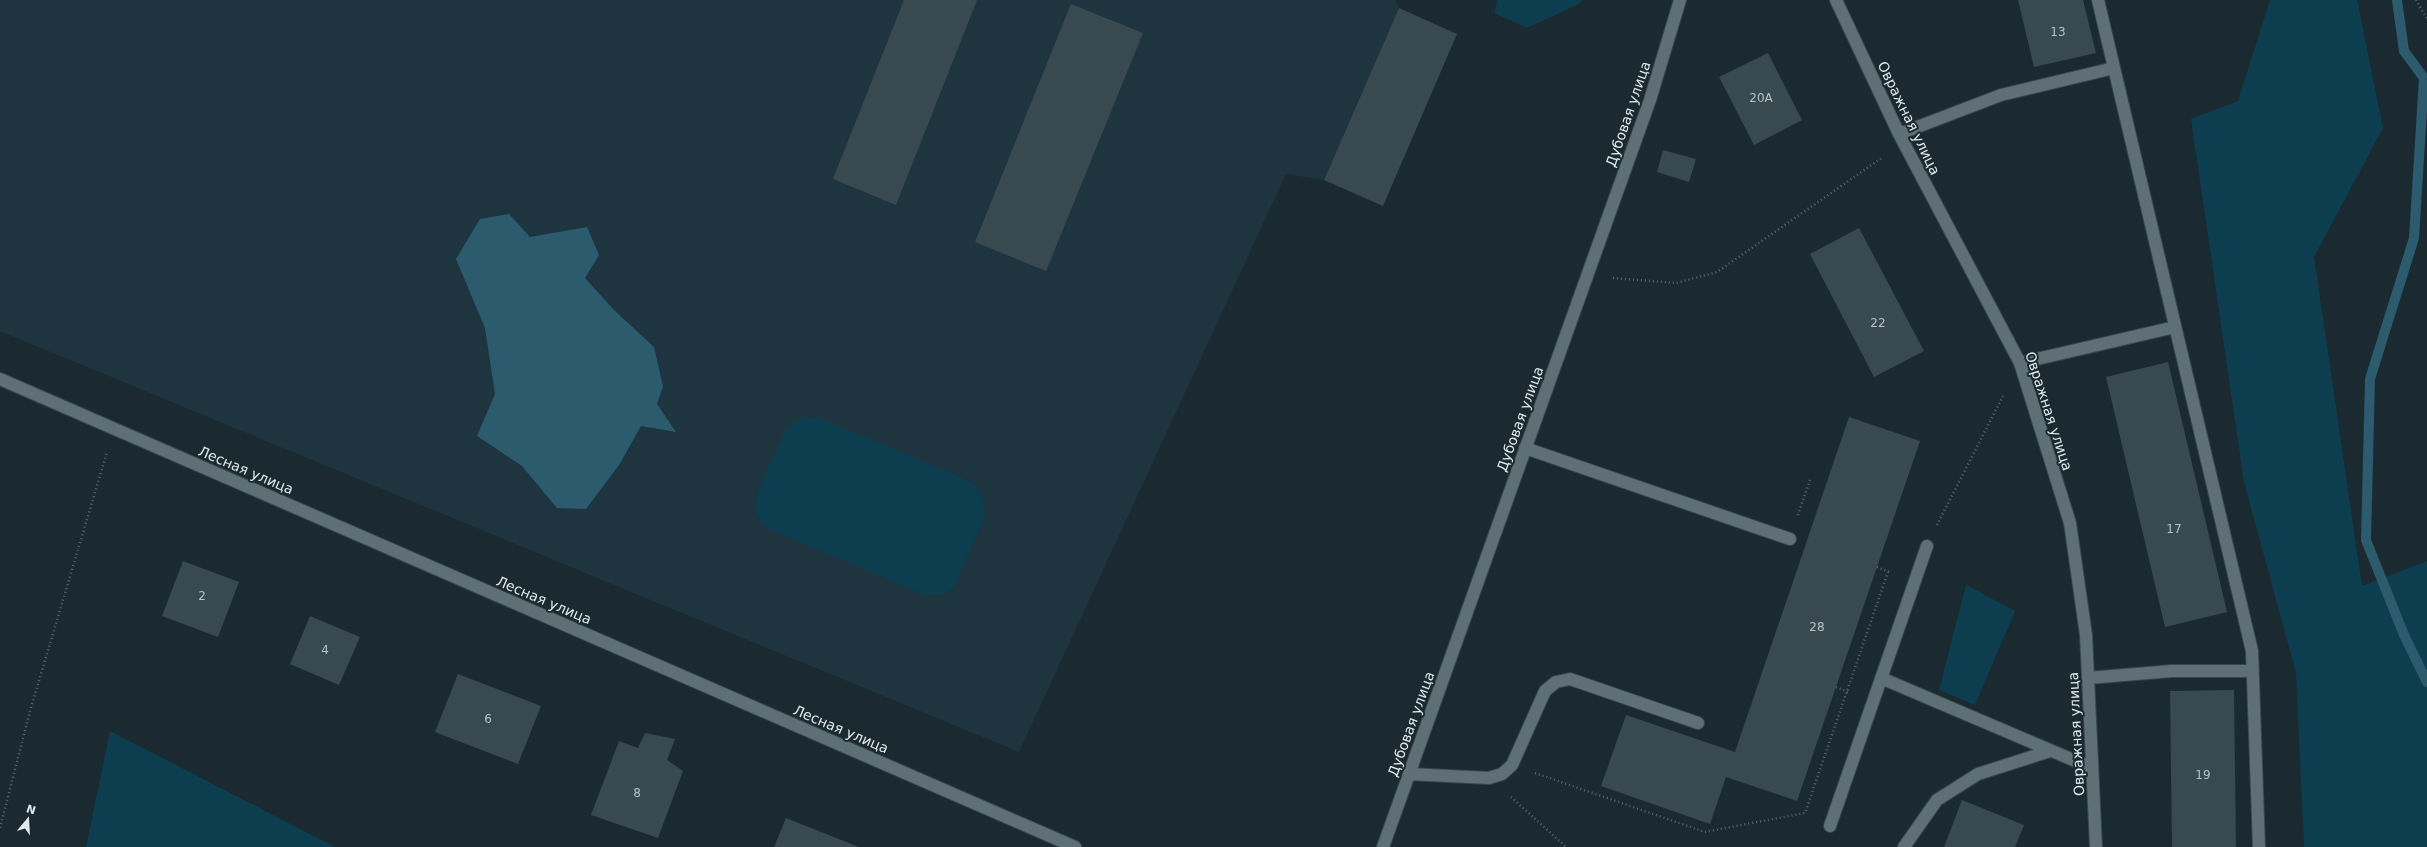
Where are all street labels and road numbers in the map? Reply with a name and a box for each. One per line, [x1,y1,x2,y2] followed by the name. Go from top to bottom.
[1602,59,1654,169] street label: Дубовая улица
[1875,59,1943,177] street label: Овражная улица
[2022,349,2076,473] street label: Овражная улица
[1494,364,1546,474] street label: Дубовая улица
[196,443,296,497] street label: Лесная улица
[494,573,594,627] street label: Лесная улица
[1385,669,1437,779] street label: Дубовая улица
[2065,671,2087,797] street label: Овражная улица
[791,702,891,756] street label: Лесная улица

